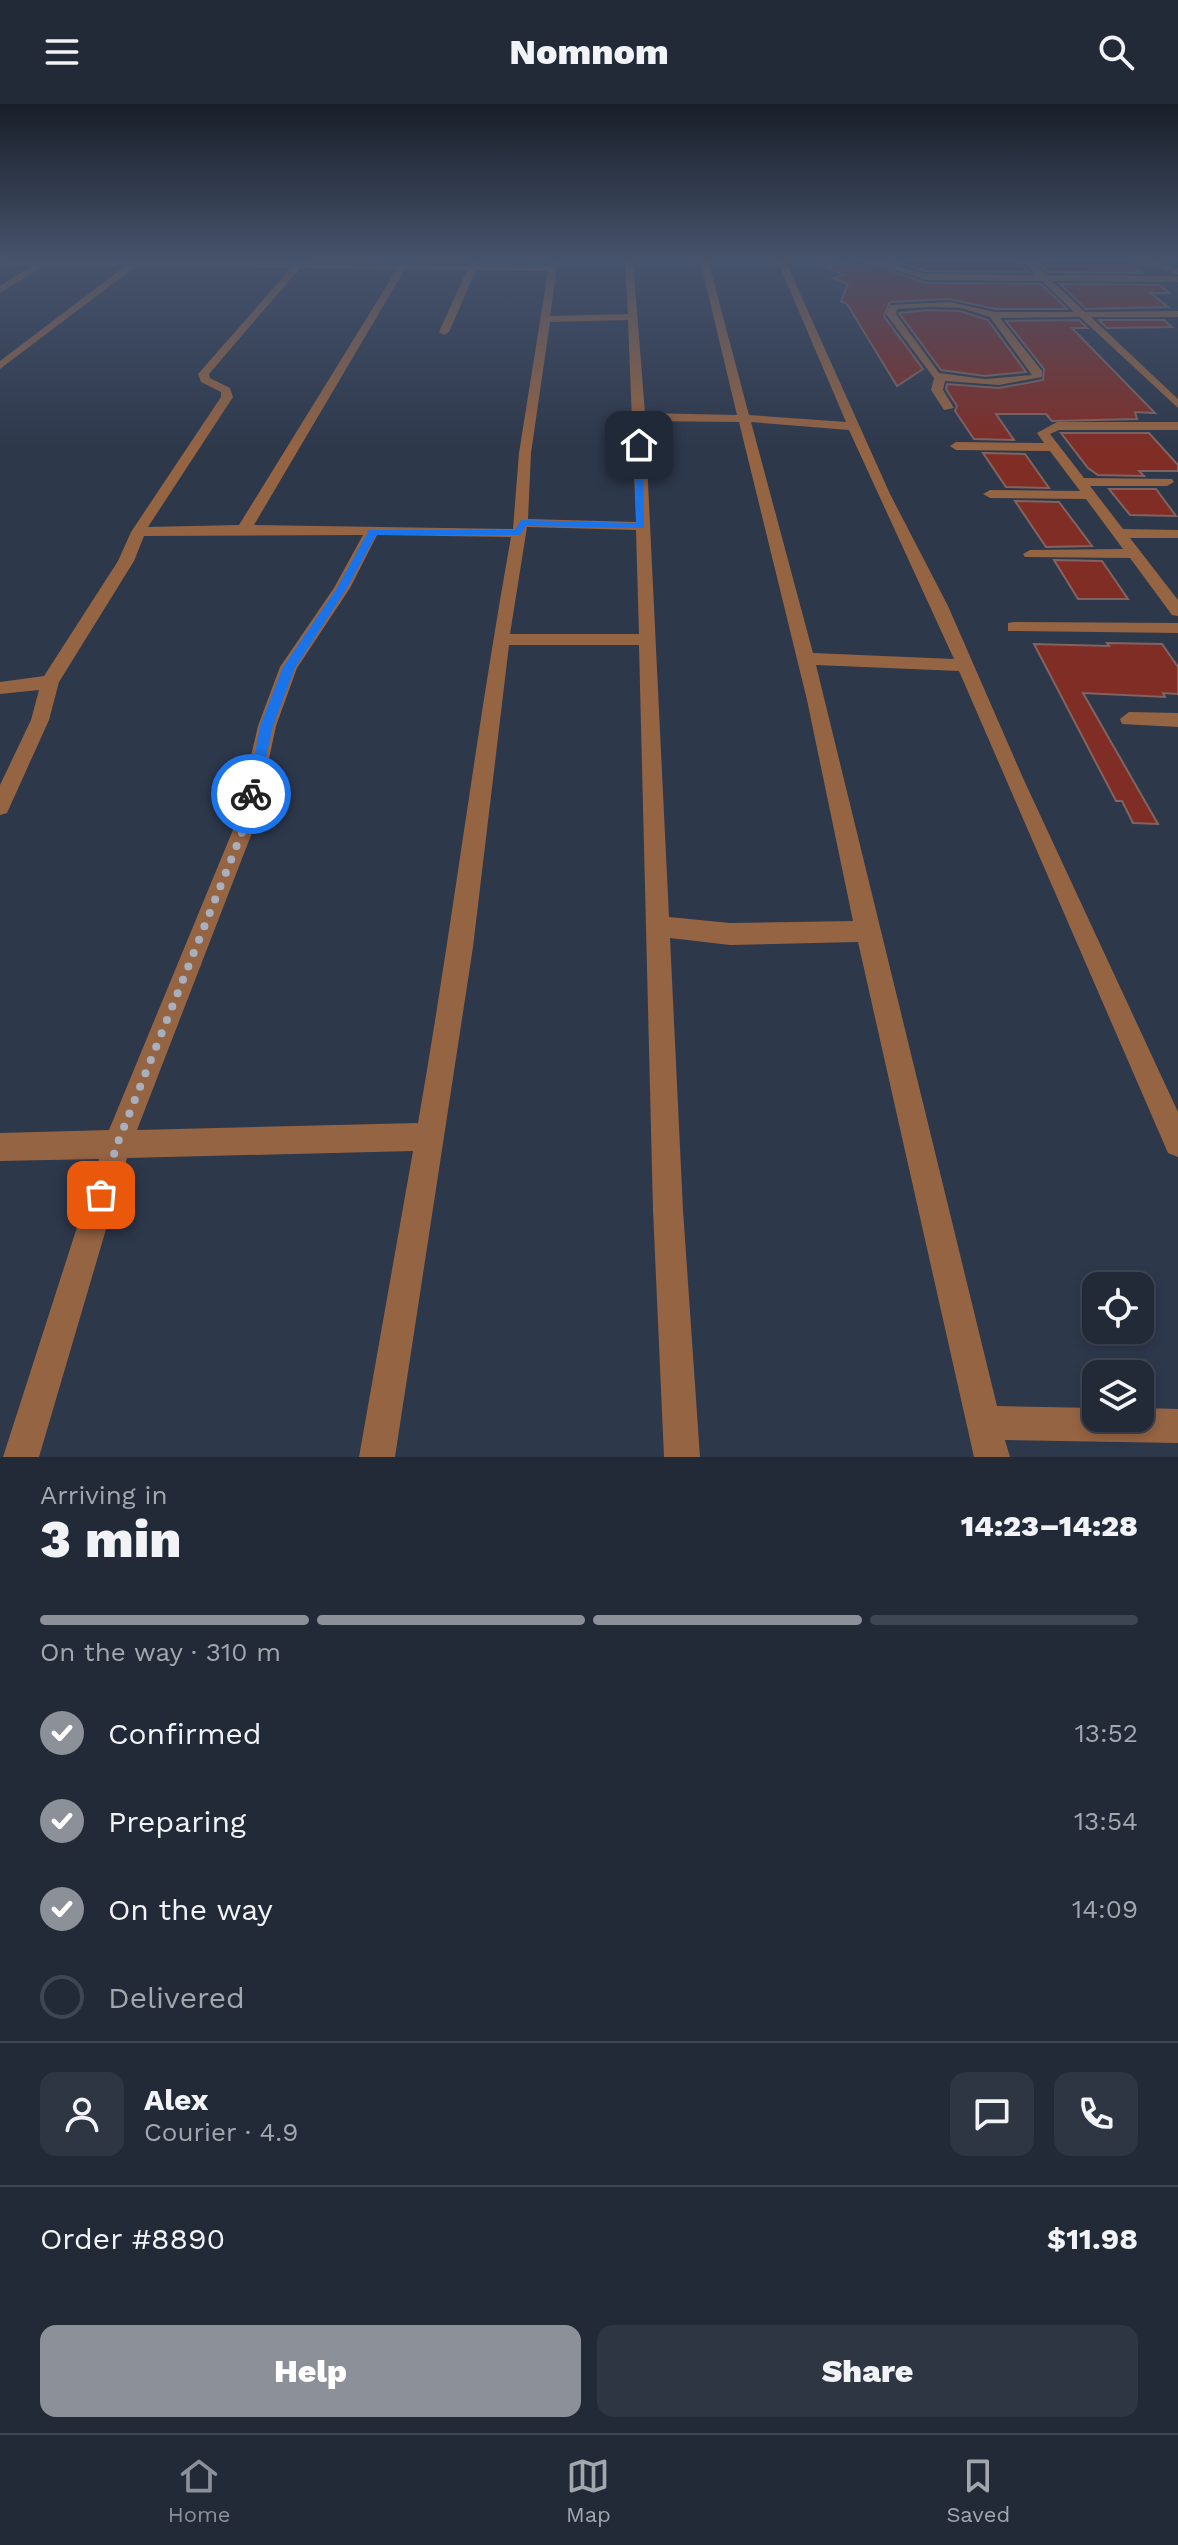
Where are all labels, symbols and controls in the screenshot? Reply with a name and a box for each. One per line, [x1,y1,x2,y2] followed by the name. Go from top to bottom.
[40,30,84,74] icon: menu
[1094,30,1138,74] icon: search
[509,31,669,73] text: Nomnom
[605,411,673,479] pin
[617,423,661,467] icon: home
[211,754,291,834] courier
[229,772,273,816] icon: bike
[67,1161,135,1229] pin
[79,1173,123,1217] icon: bag
[1082,1272,1154,1432] map controls
[1082,1272,1154,1344] button: locate
[1082,1360,1154,1432] button: layers
[40,1480,168,1510] text: Arriving in
[961,1508,1138,1543] text: 14:23–14:28
[40,1509,182,1570] text: 3 min
[40,1637,281,1667] text: On the way · 310 m
[40,1711,84,1755] icon: check
[108,1716,262,1751] text: Confirmed
[1075,1718,1138,1748] text: 13:52
[40,1799,84,1843] icon: check
[108,1804,246,1839] text: Preparing
[1074,1806,1138,1836] text: 13:54
[40,1887,84,1931] icon: check
[108,1892,273,1927] text: On the way
[1072,1894,1138,1924] text: 14:09
[108,1980,245,2015] text: Delivered
[40,2072,124,2156] button: person
[950,2072,1034,2156] button: chat
[1054,2072,1138,2156] button: phone
[144,2082,208,2117] text: Alex
[144,2117,298,2147] text: Courier · 4.9
[40,2221,225,2256] text: Order #8890
[1047,2221,1138,2256] text: $11.98
[40,2325,581,2417] button: Help
[597,2325,1138,2417] button: Share
[168,2454,231,2527] tab: Home
[566,2454,611,2527] tab: Map
[946,2454,1010,2527] tab: Saved

